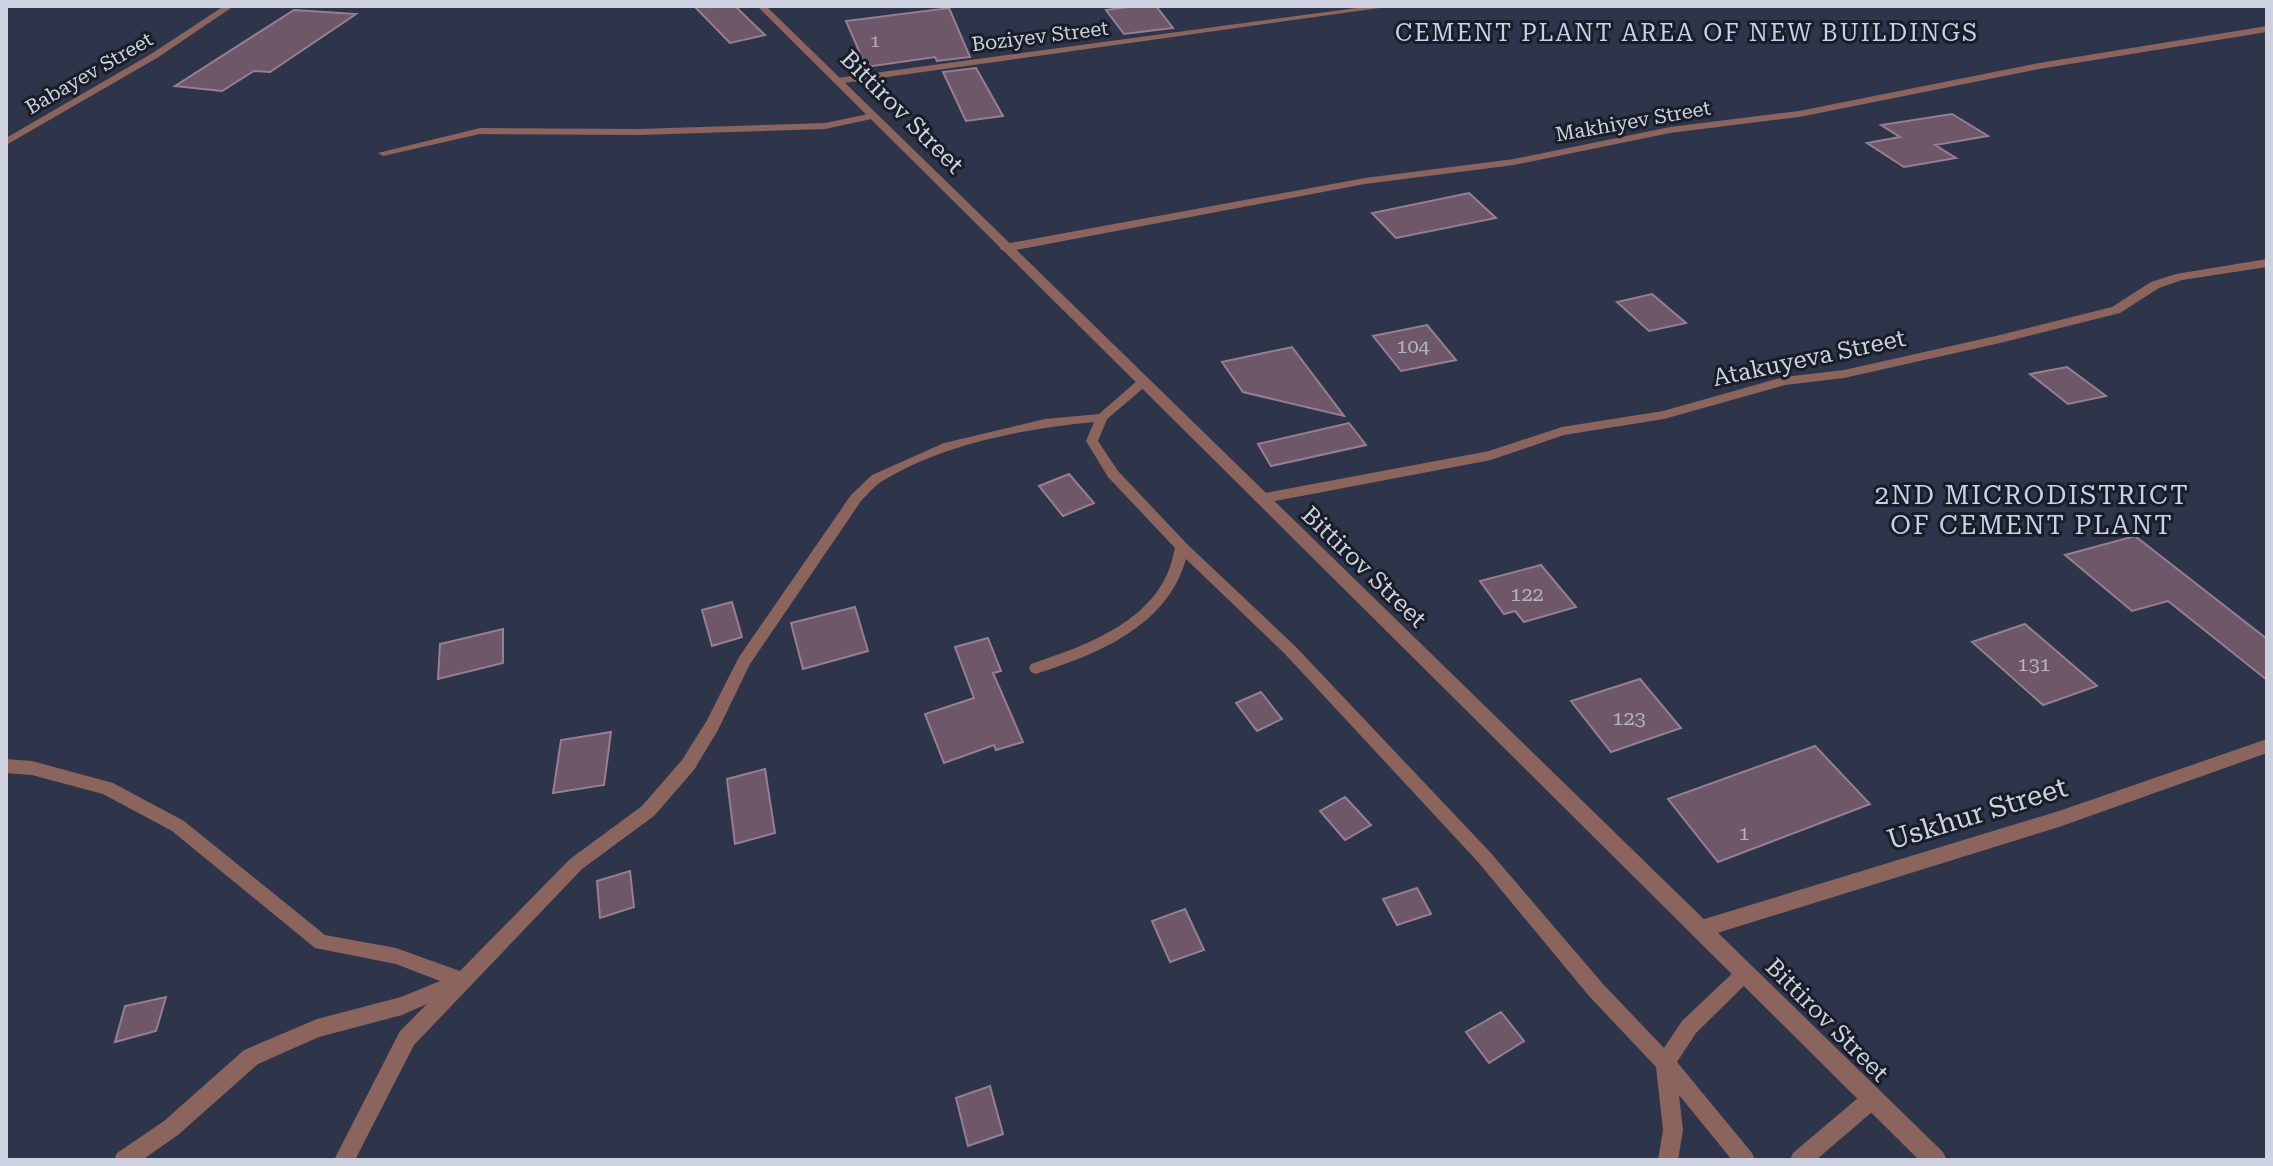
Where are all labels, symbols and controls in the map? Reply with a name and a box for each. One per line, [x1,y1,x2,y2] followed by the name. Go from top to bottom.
[970,16,1110,56] street label: Boziyev Street
[1395,19,1979,47] district label: CEMENT PLANT AREA OF NEW BUILDINGS
[21,27,158,119] street label: Babayev Street
[870,30,880,51] house number: 1
[835,45,969,179] street label: Bittirov Street
[1553,95,1713,146] street label: Makhiyev Street
[1710,324,1908,392] street label: Atakuyeva Street
[1396,334,1431,358] house number: 104
[1874,480,2190,540] district label: 2ND MICRODISTRICT OF СEMENT PLANT
[1296,501,1432,633] street label: Bittirov Street
[1510,582,1544,606] house number: 122
[2017,652,2051,676] house number: 131
[1612,706,1646,730] house number: 123
[1883,770,2071,857] street label: Uskhur Street
[1738,821,1750,845] house number: 1
[1760,953,1894,1087] street label: Bittirov Street

